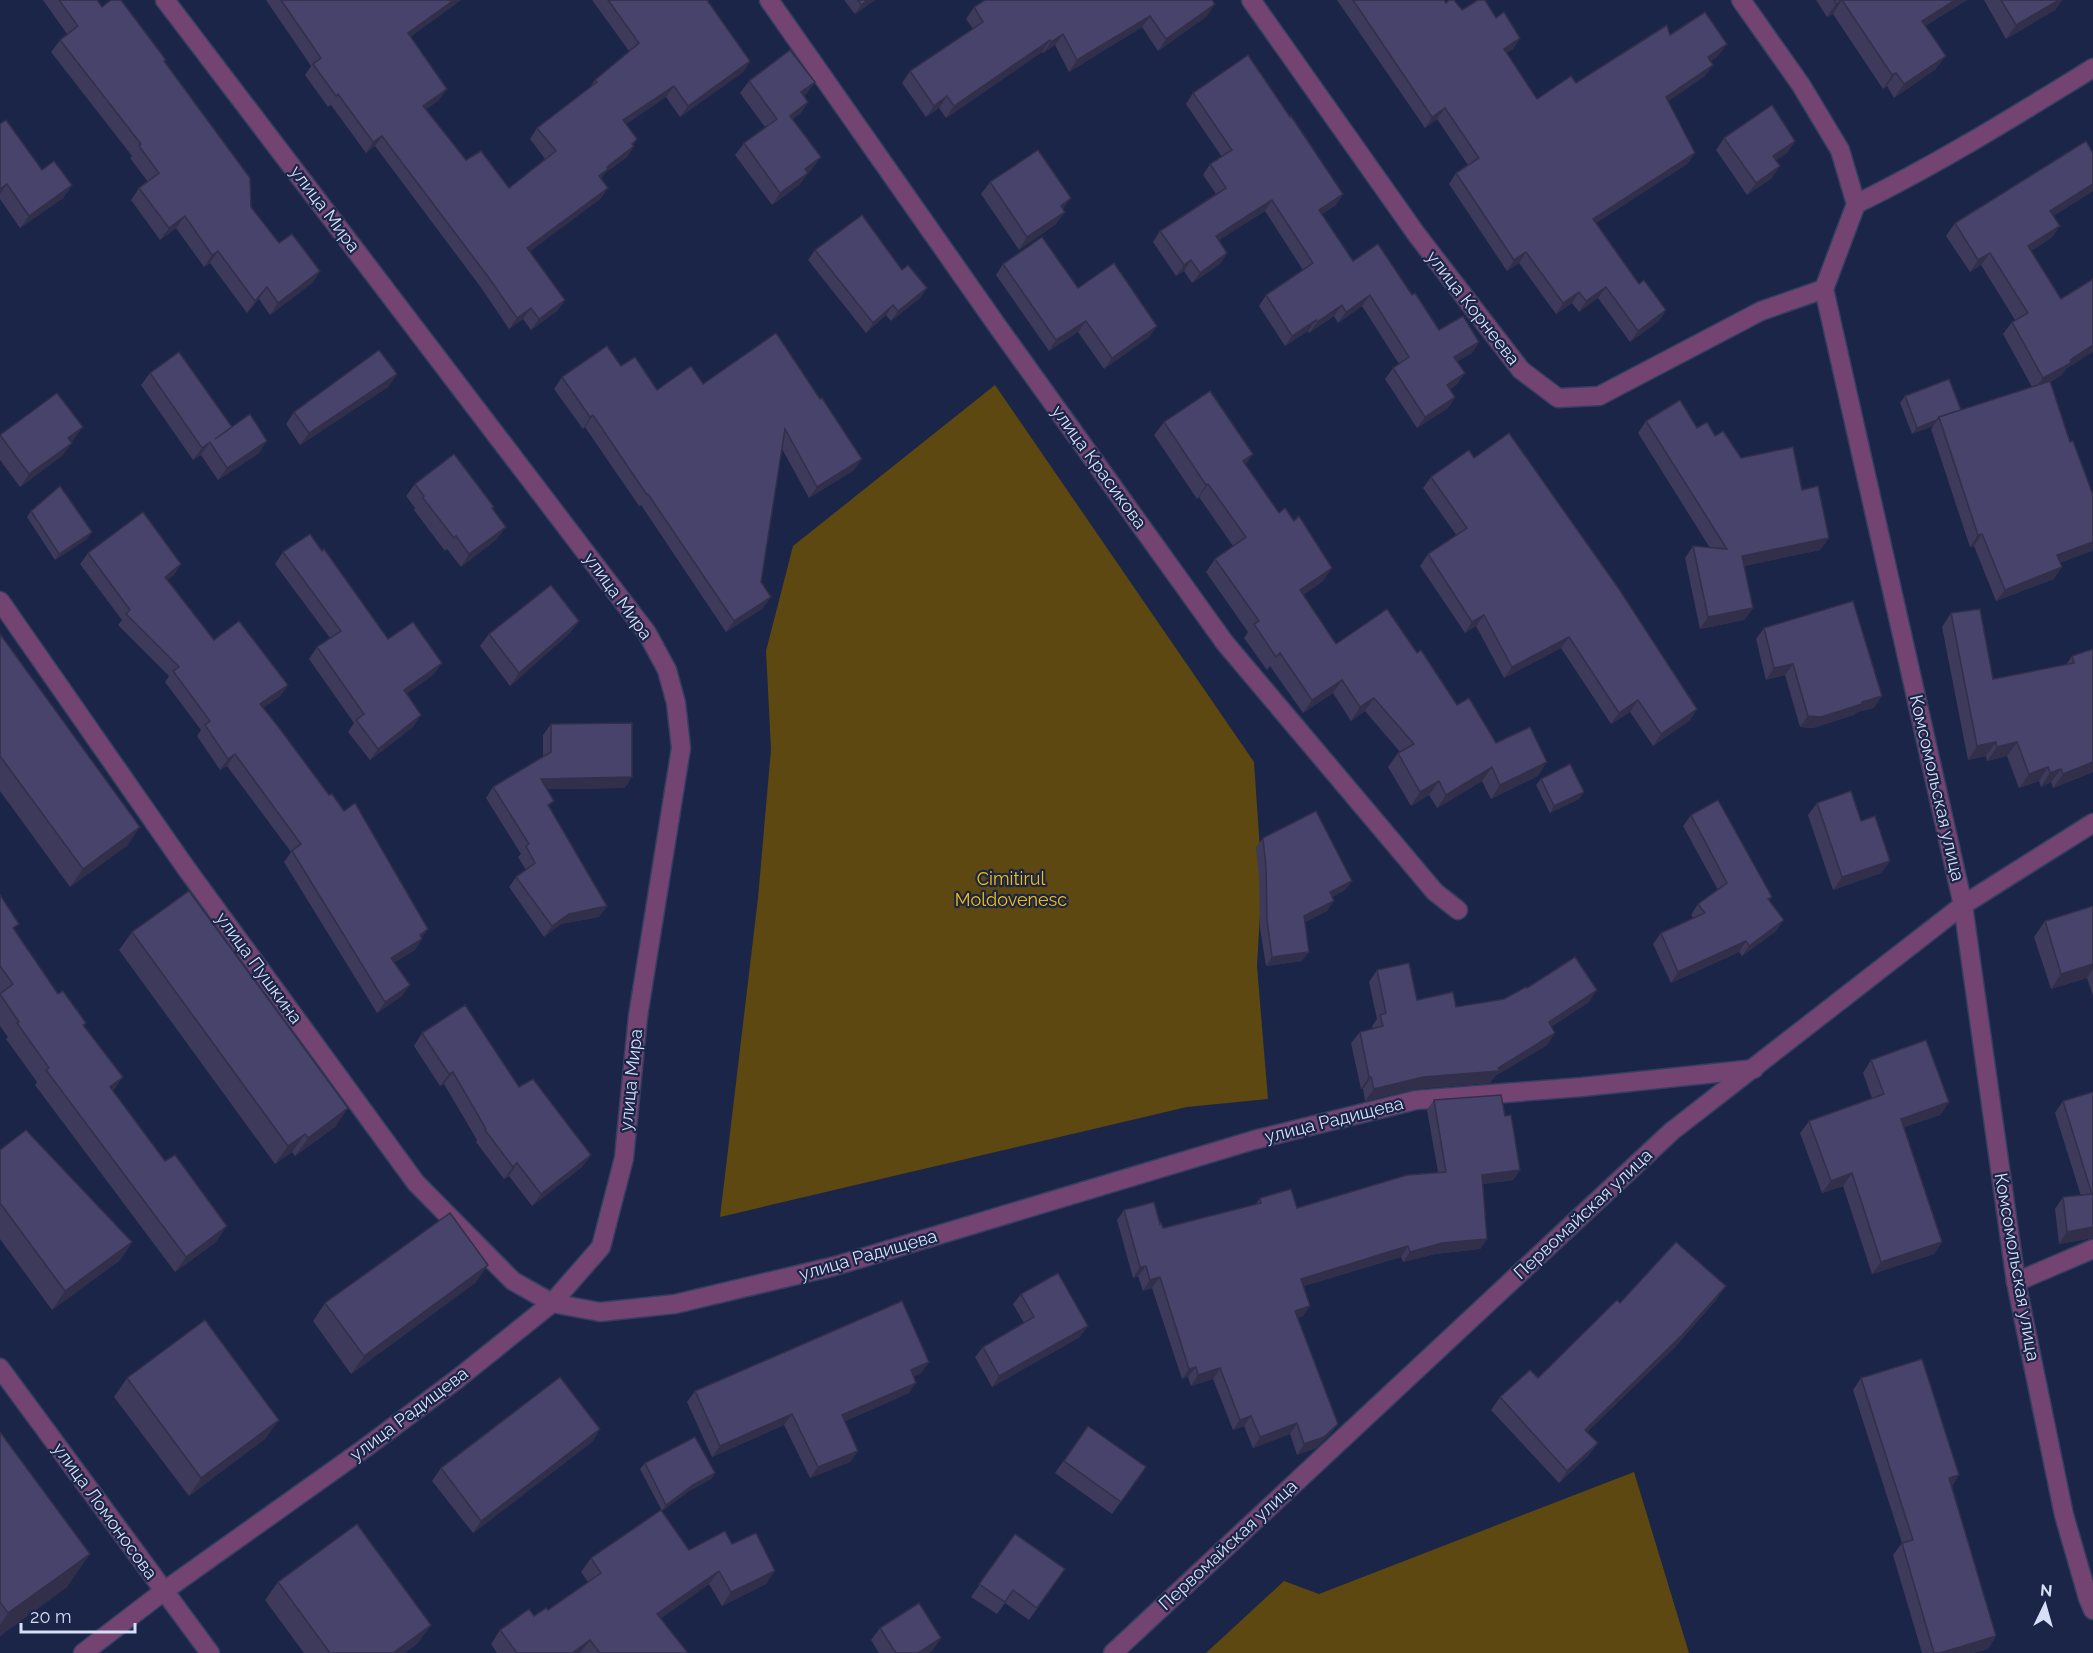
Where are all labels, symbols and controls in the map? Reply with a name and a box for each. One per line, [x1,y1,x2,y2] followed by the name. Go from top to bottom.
[286,161,365,256] street label: улица Мира
[1422,246,1525,369] street label: улица Корнеева
[1048,401,1151,533] street label: улица Красикова
[580,548,657,644] street label: улица Мира
[1906,693,1969,883] street label: Комсомольская улица
[955,868,1067,910] park label: Cimitirul Moldovenesc
[212,908,307,1028] street label: улица Пушкина
[615,1028,646,1132] street label: улица Мира
[1262,1092,1405,1147] street label: улица Радищева
[1509,1144,1656,1283] street label: Первомайская улица
[1991,1171,2044,1362] street label: Комсомольская улица
[797,1225,939,1284] street label: улица Радищева
[346,1362,472,1465] street label: улица Радищева
[49,1438,162,1583] street label: улица Ломоносова
[1154,1475,1301,1614] street label: Первомайская улица
[2015,1575,2075,1635] north arrow
[2039,1581,2053,1601] text: N
[21,1596,135,1634] scale bar
[30,1606,72,1627] text: 20 m

